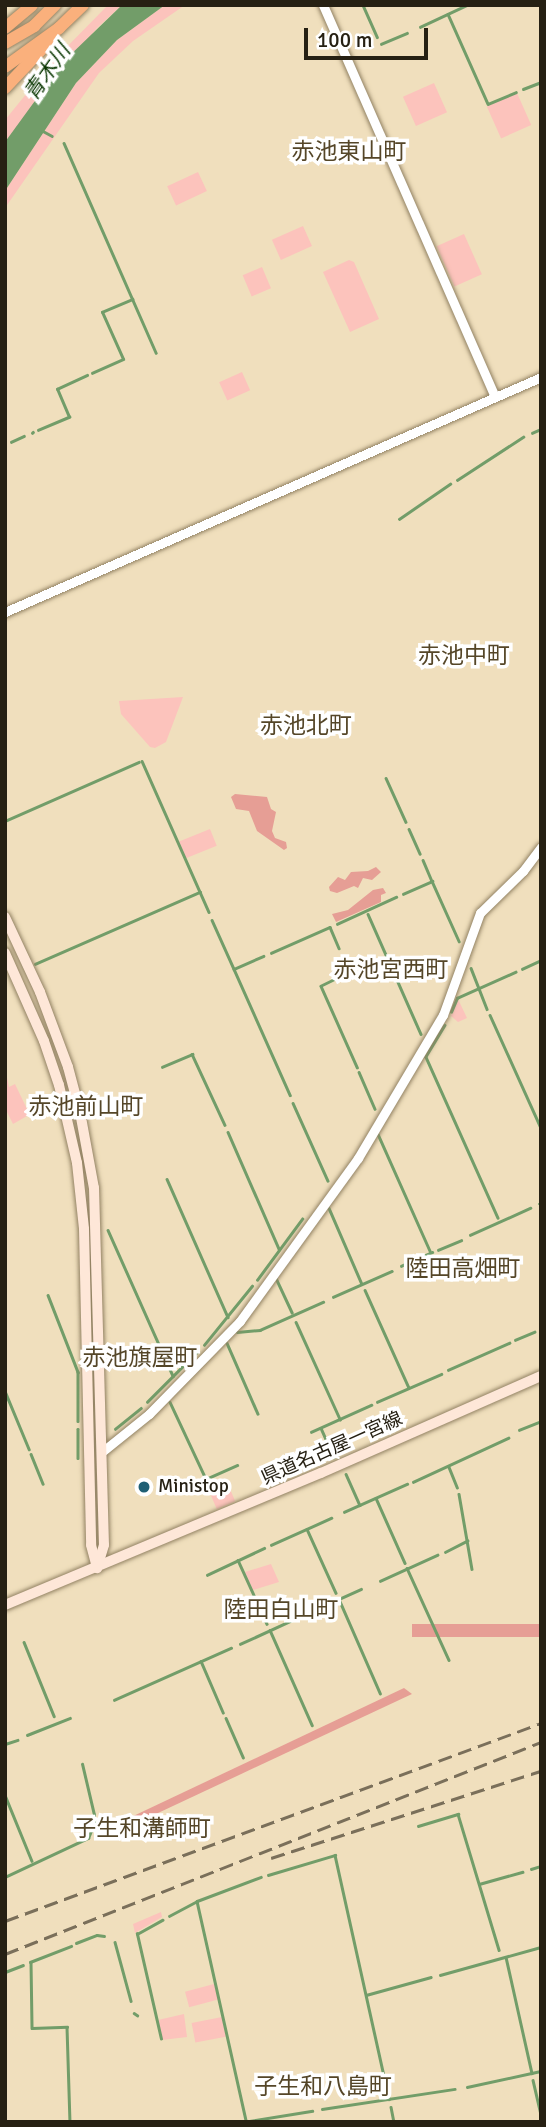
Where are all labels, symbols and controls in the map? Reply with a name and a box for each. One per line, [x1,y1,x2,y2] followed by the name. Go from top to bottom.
[308,14,432,58] scale bar
[317,27,372,53] text: 100 m
[19,39,75,105] water label: 青木川
[292,138,406,166] district label: 赤池東山町
[418,642,510,670] district label: 赤池中町
[260,712,352,740] district label: 赤池北町
[334,956,448,984] district label: 赤池宮西町
[29,1093,143,1121] district label: 赤池前山町
[406,1255,520,1283] district label: 陸田高畑町
[83,1344,197,1372] district label: 赤池旗屋町
[258,1408,406,1490] street label: 県道名古屋一宮線
[158,1476,229,1498] place label: Ministop
[136,1479,152,1495] marker: Ministop
[224,1596,338,1624] district label: 陸田白山町
[73,1815,211,1843] district label: 子生和溝師町
[254,2073,392,2101] district label: 子生和八島町

